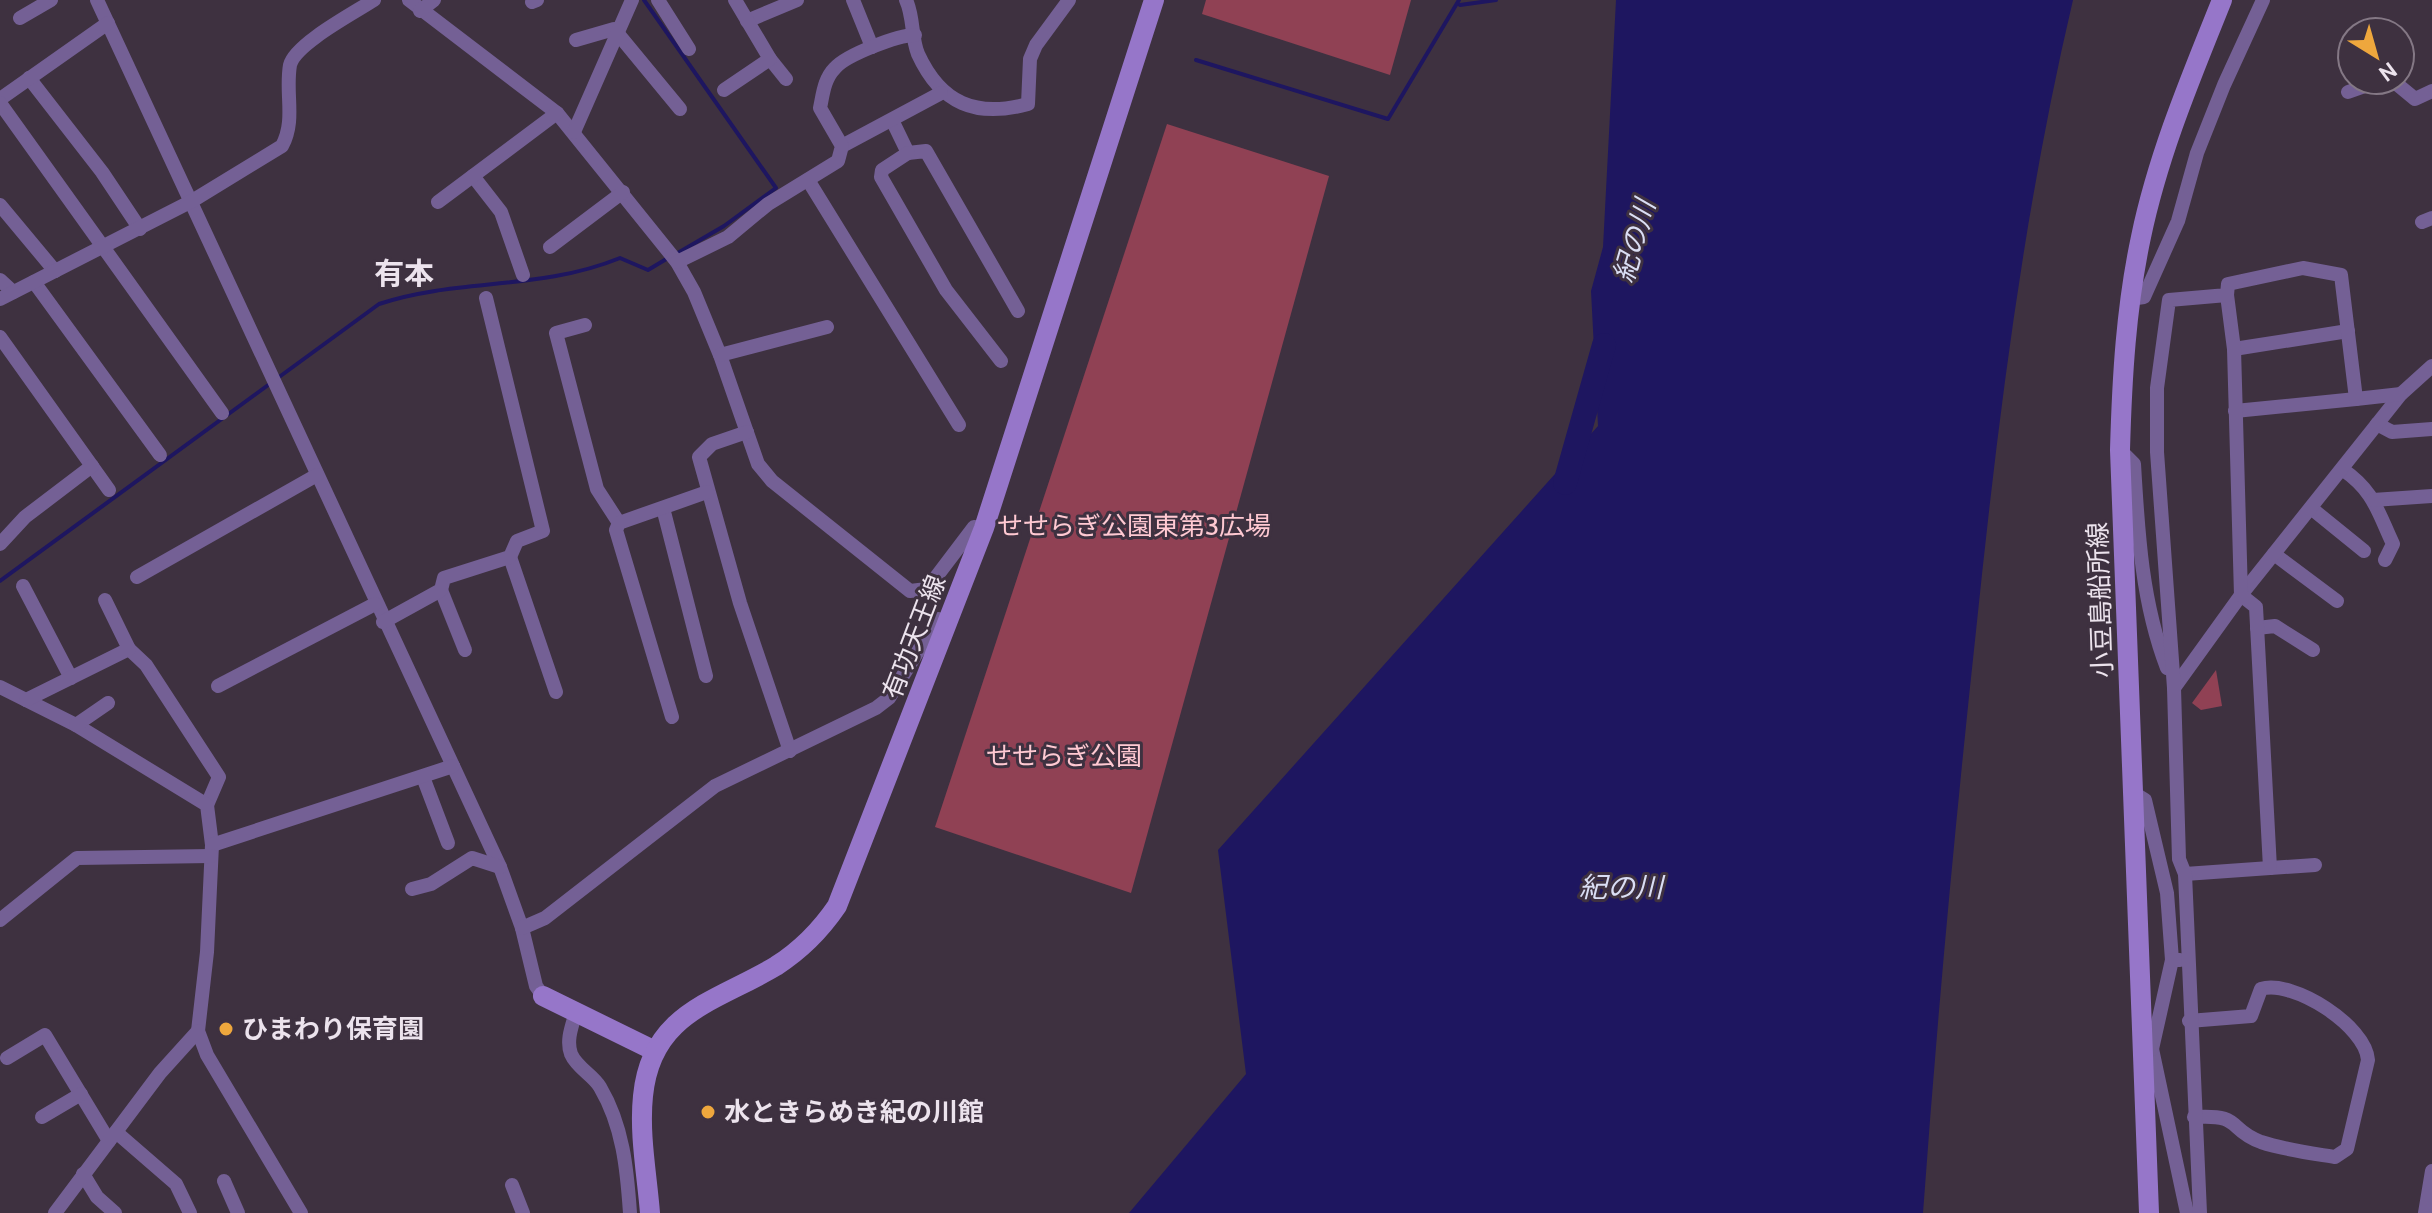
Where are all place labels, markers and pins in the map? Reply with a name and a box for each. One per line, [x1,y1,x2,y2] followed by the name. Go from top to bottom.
[242,1013,424,1045] place label: ひまわり保育園
[217,1020,235,1038] marker: ひまわり保育園
[724,1096,984,1128] place label: 水ときらめき紀の川館
[699,1103,717,1121] marker: 水ときらめき紀の川館

